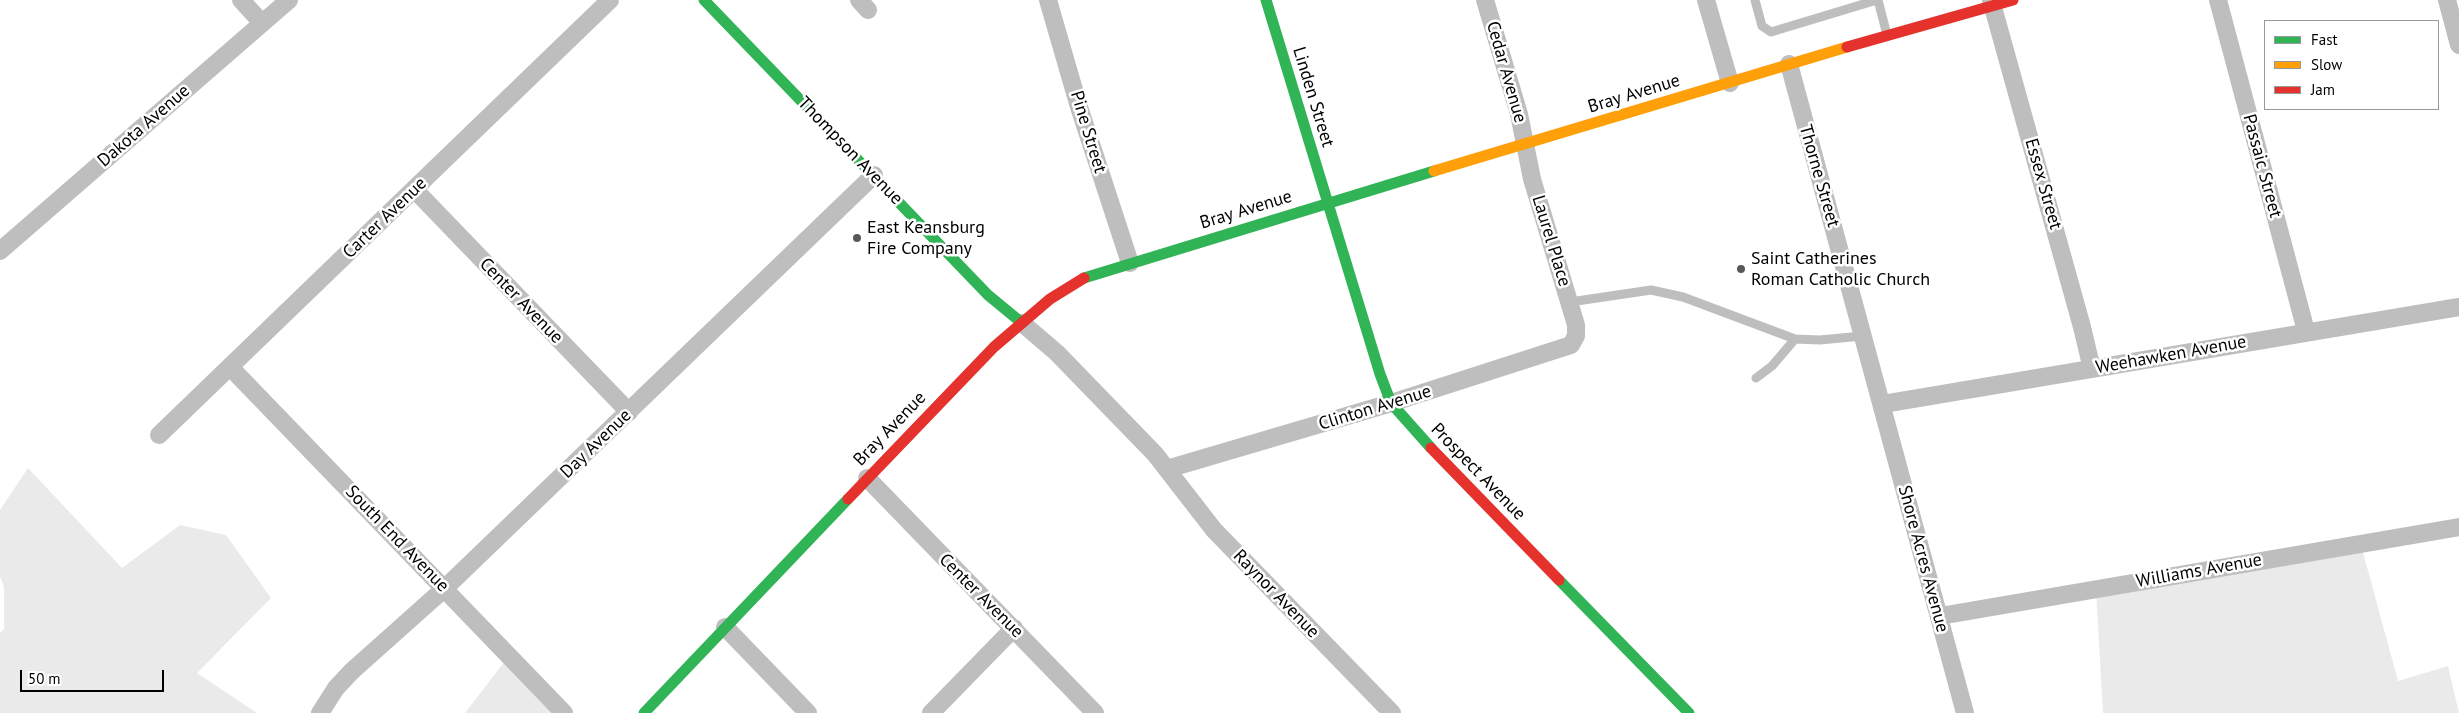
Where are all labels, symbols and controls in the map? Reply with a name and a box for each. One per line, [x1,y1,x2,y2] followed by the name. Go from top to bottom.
[1481,19,1531,125] street label: Cedar Avenue
[2264,20,2439,110] legend
[2311,30,2338,49] text: Fast
[1288,44,1338,150] street label: Linden Street
[2311,55,2342,74] text: Slow
[1585,70,1683,118] street label: Bray Avenue
[94,80,194,172] street label: Dakota Avenue
[2311,80,2335,99] text: Jam
[1065,88,1111,176] street label: Pine Street
[793,92,907,210] street label: Thompson Avenue
[2238,112,2286,220] street label: Passaic Street
[1794,122,1844,230] street label: Thorne Street
[2020,136,2066,232] street label: Essex Street
[339,173,431,263] street label: Carter Avenue
[1197,186,1295,234] street label: Bray Avenue
[1527,193,1575,289] street label: Laurel Place
[867,217,985,260] place label: East Keansburg Fire Company
[851,232,863,244] marker: East Keansburg Fire Company
[1751,248,1930,290] place label: Saint Catherines Roman Catholic Church
[475,254,567,348] street label: Center Avenue
[1735,263,1747,275] marker: Saint Catherines Roman Catholic Church
[2094,331,2248,379] street label: Weehawken Avenue
[1316,381,1434,435] street label: Clinton Avenue
[849,387,931,471] street label: Bray Avenue
[556,405,636,483] street label: Day Avenue
[1426,419,1530,525] street label: Prospect Avenue
[341,481,453,597] street label: South End Avenue
[1893,483,1953,635] street label: Shore Acres Avenue
[1228,545,1324,643] street label: Raynor Avenue
[934,549,1028,643] street label: Center Avenue
[2134,549,2264,593] street label: Williams Avenue
[22,660,166,692] scale bar
[28,669,61,688] text: 50 m

